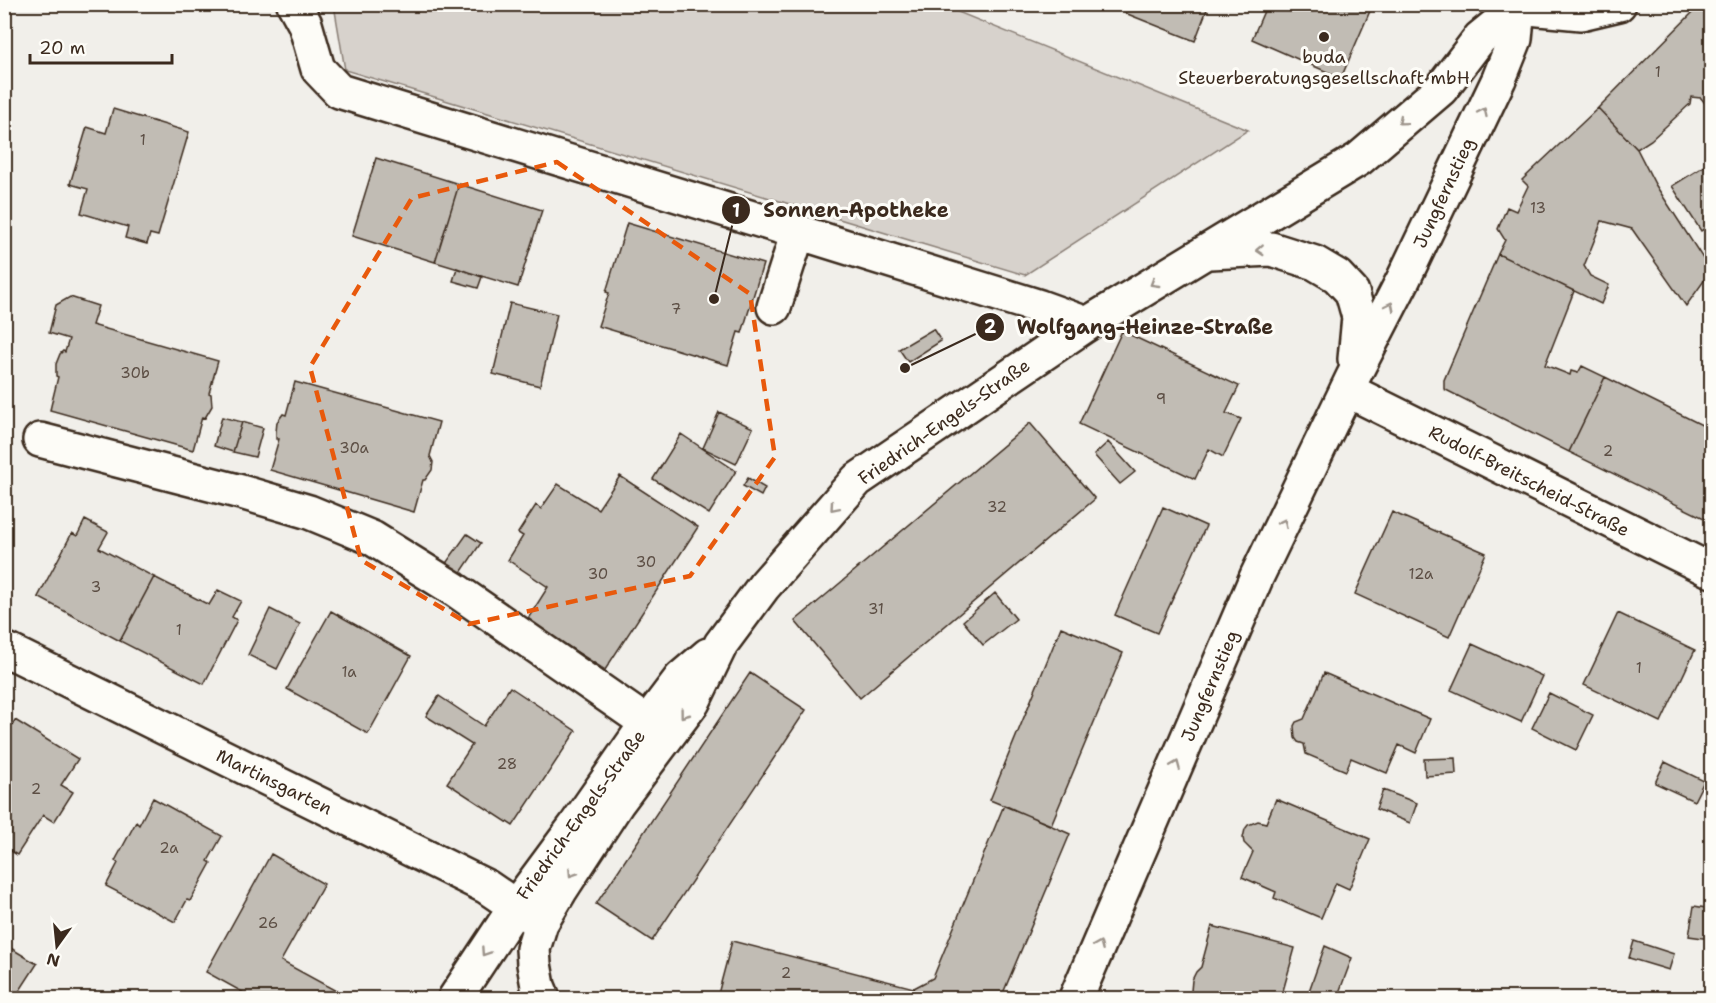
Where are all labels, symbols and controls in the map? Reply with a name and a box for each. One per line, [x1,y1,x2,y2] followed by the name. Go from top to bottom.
[30,27,172,65] scale bar
[1317,30,1331,44] marker: buda Steuerberatungsgesellschaft mbH
[39,36,85,60] text: 20 m
[1178,45,1470,90] place label: buda Steuerberatungsgesellschaft mbH
[1655,62,1661,82] house number: 1
[1476,107,1488,118] one-way arrow
[1398,114,1409,125] one-way arrow
[140,130,146,150] house number: 1
[1408,134,1480,252] street label: Jungfernstieg
[721,191,961,229] callout: Sonnen-Apotheke
[763,197,949,223] text: Sonnen-Apotheke
[1530,198,1546,218] house number: 13
[732,199,740,223] text: 1
[1256,243,1265,256] one-way arrow
[1150,276,1160,287] one-way arrow
[671,299,681,319] house number: 7
[1382,302,1394,313] one-way arrow
[975,308,1285,346] callout: Wolfgang-Heinze-Straße
[1017,314,1273,340] text: Wolfgang-Heinze-Straße
[984,315,997,339] text: 2
[853,353,1035,491] street label: Friedrich-Engels-Straße
[120,363,150,383] house number: 30b
[1156,389,1166,409] house number: 9
[1424,420,1634,542] street label: Rudolf-Breitscheid-Straße
[339,438,369,458] house number: 30a
[1603,441,1613,461] house number: 2
[987,497,1007,517] house number: 32
[830,500,841,511] one-way arrow
[1275,518,1287,529] one-way arrow
[636,552,656,572] house number: 30
[588,564,608,584] house number: 30
[1409,564,1434,584] house number: 12a
[91,577,101,597] house number: 3
[868,599,884,619] house number: 31
[176,620,182,640] house number: 1
[1176,627,1244,745] street label: Jungfernstieg
[1636,658,1642,678] house number: 1
[341,662,357,682] house number: 1a
[680,708,691,719] one-way arrow
[511,725,651,905] street label: Friedrich-Engels-Straße
[212,744,336,820] street label: Martinsgarten
[497,754,517,774] house number: 28
[1169,761,1181,772] one-way arrow
[31,779,41,799] house number: 2
[159,838,179,858] house number: 2a
[568,867,579,878] one-way arrow
[258,913,278,933] house number: 26
[27,916,87,976] north arrow
[1092,940,1104,951] one-way arrow
[481,945,492,956] one-way arrow
[44,948,62,972] text: N
[781,963,791,983] house number: 2

